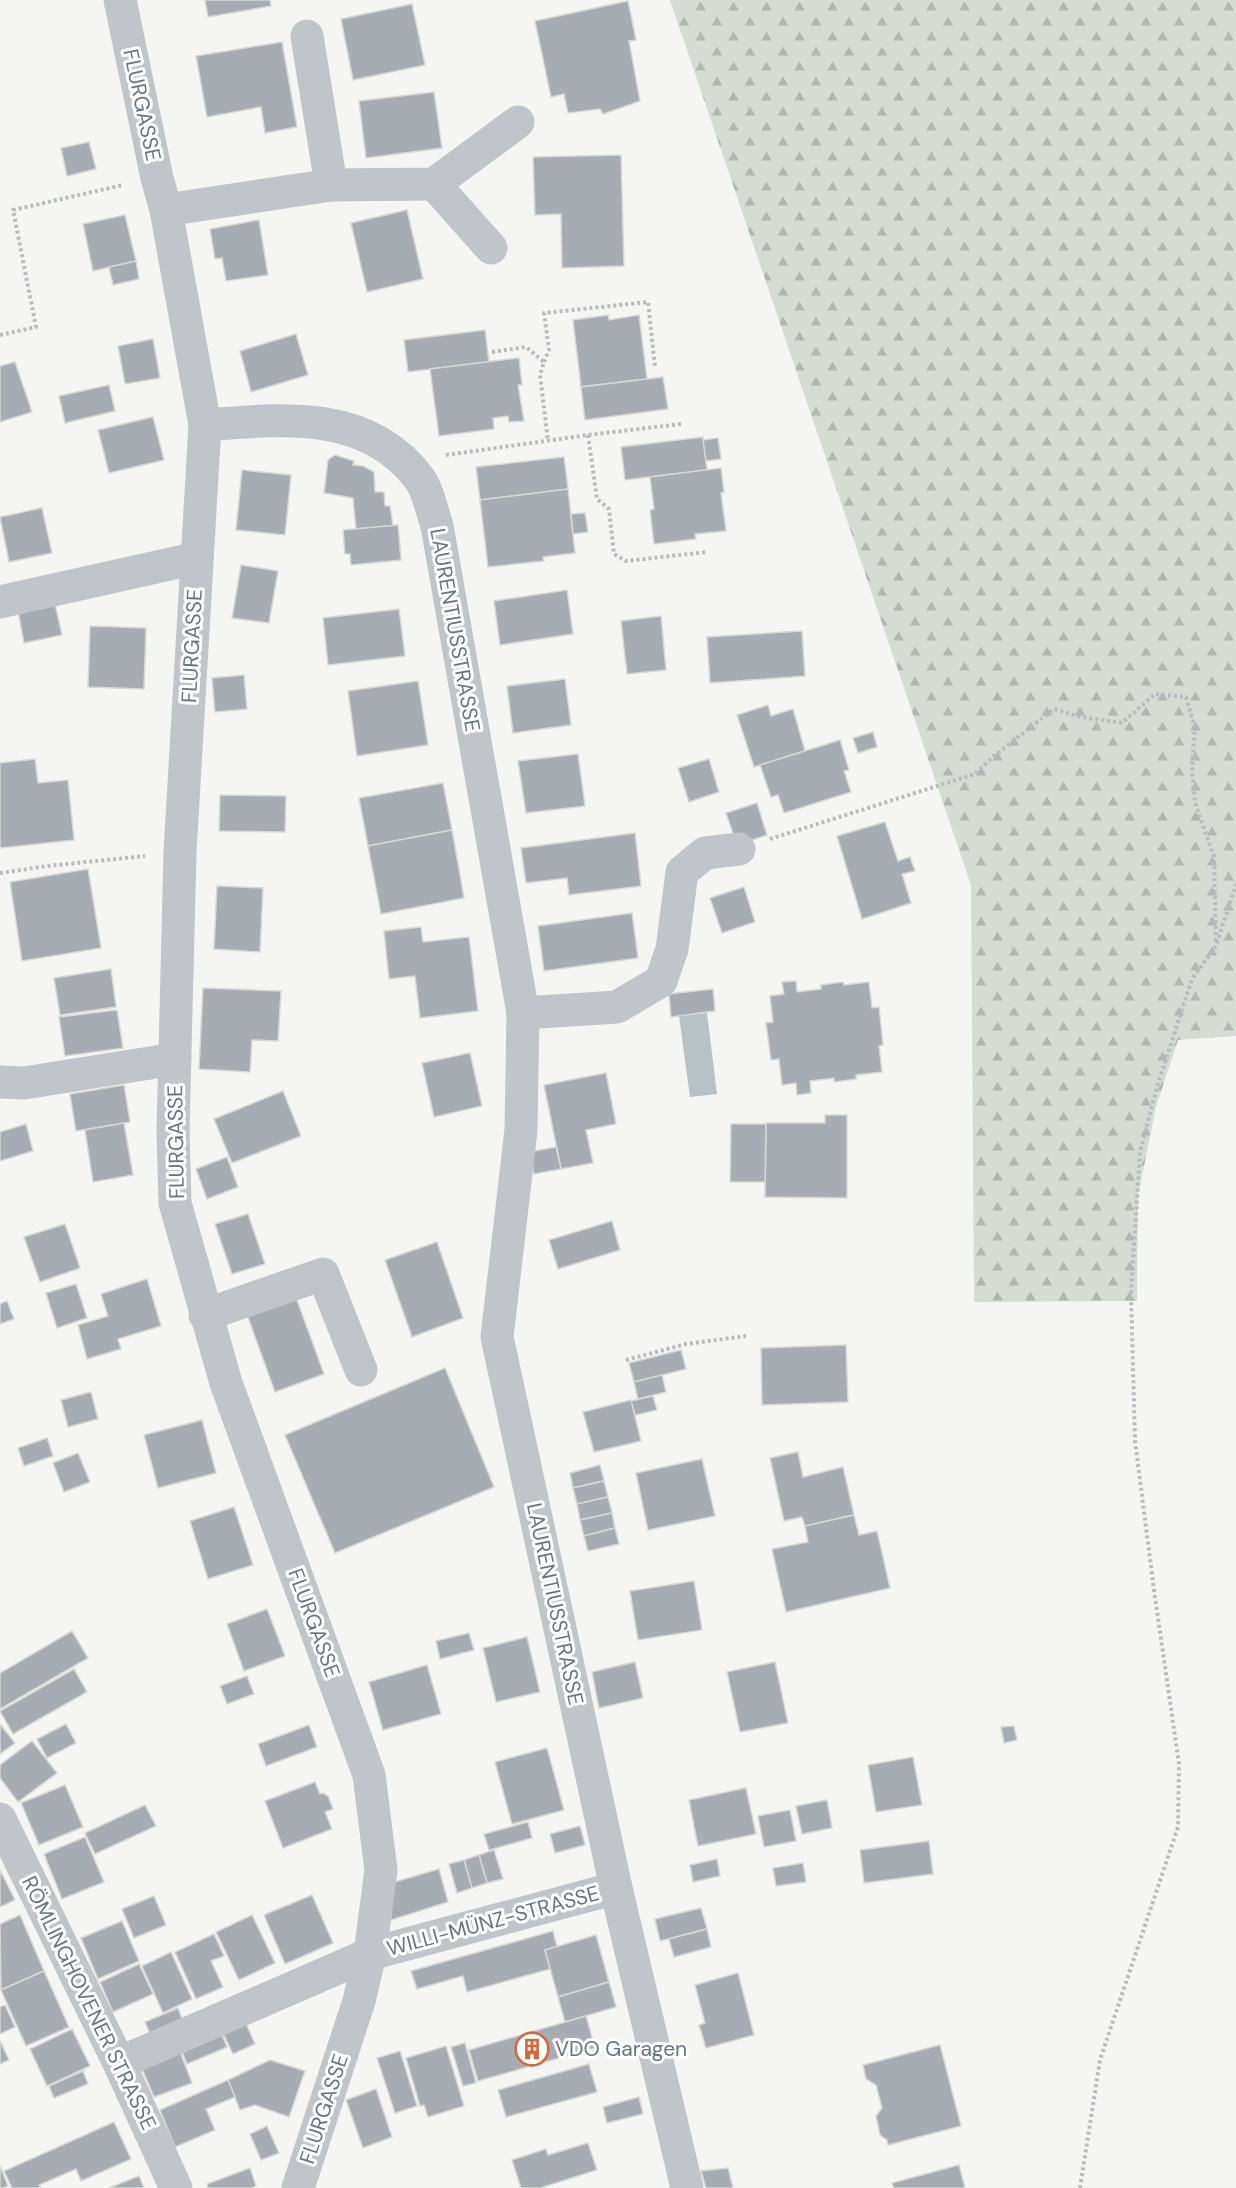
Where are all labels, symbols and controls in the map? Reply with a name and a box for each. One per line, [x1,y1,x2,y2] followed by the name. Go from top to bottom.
[116,46,168,164] street label: FLURGASSE
[423,526,487,734] street label: LAURENTIUSSTRASSE
[175,588,209,704] street label: FLURGASSE
[161,1085,191,1199] street label: FLURGASSE
[520,1500,590,1708] street label: LAURENTIUSSTRASSE
[281,1565,347,1681] street label: FLURGASSE
[15,1871,163,2135] street label: RÖMLINGHOVENER STRASSE
[384,1879,602,1963] street label: WILLI-MÜNZ-STRASSE
[514,2031,550,2067] building icon: VDO Garagen
[555,2035,687,2063] place label: VDO Garagen
[293,2050,355,2168] street label: FLURGASSE

